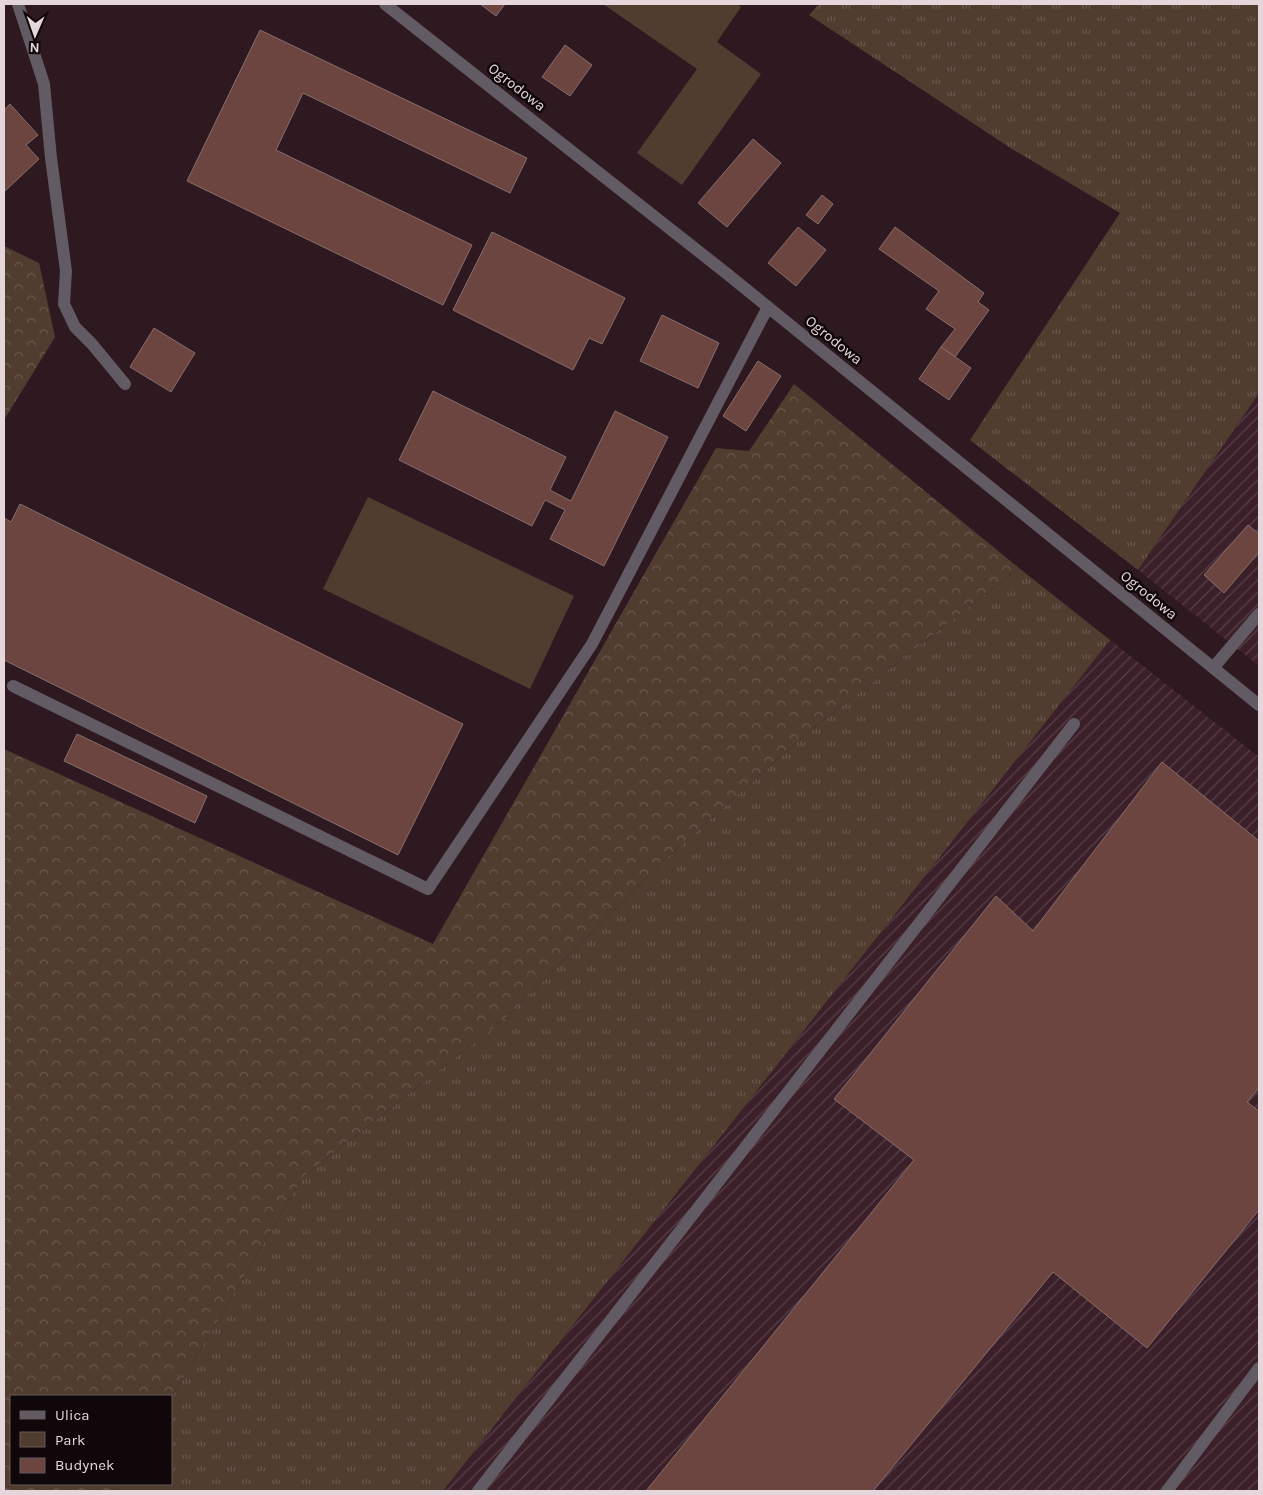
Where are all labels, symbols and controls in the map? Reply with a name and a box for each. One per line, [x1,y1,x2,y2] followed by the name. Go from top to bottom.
[10,10,60,60] north arrow
[29,39,40,56] text: N
[485,59,549,115] street label: Ogrodowa
[802,312,866,368] street label: Ogrodowa
[1117,567,1181,623] street label: Ogrodowa
[10,1395,172,1485] legend
[55,1406,89,1424] text: Ulica
[55,1431,85,1449] text: Park
[55,1456,114,1474] text: Budynek

